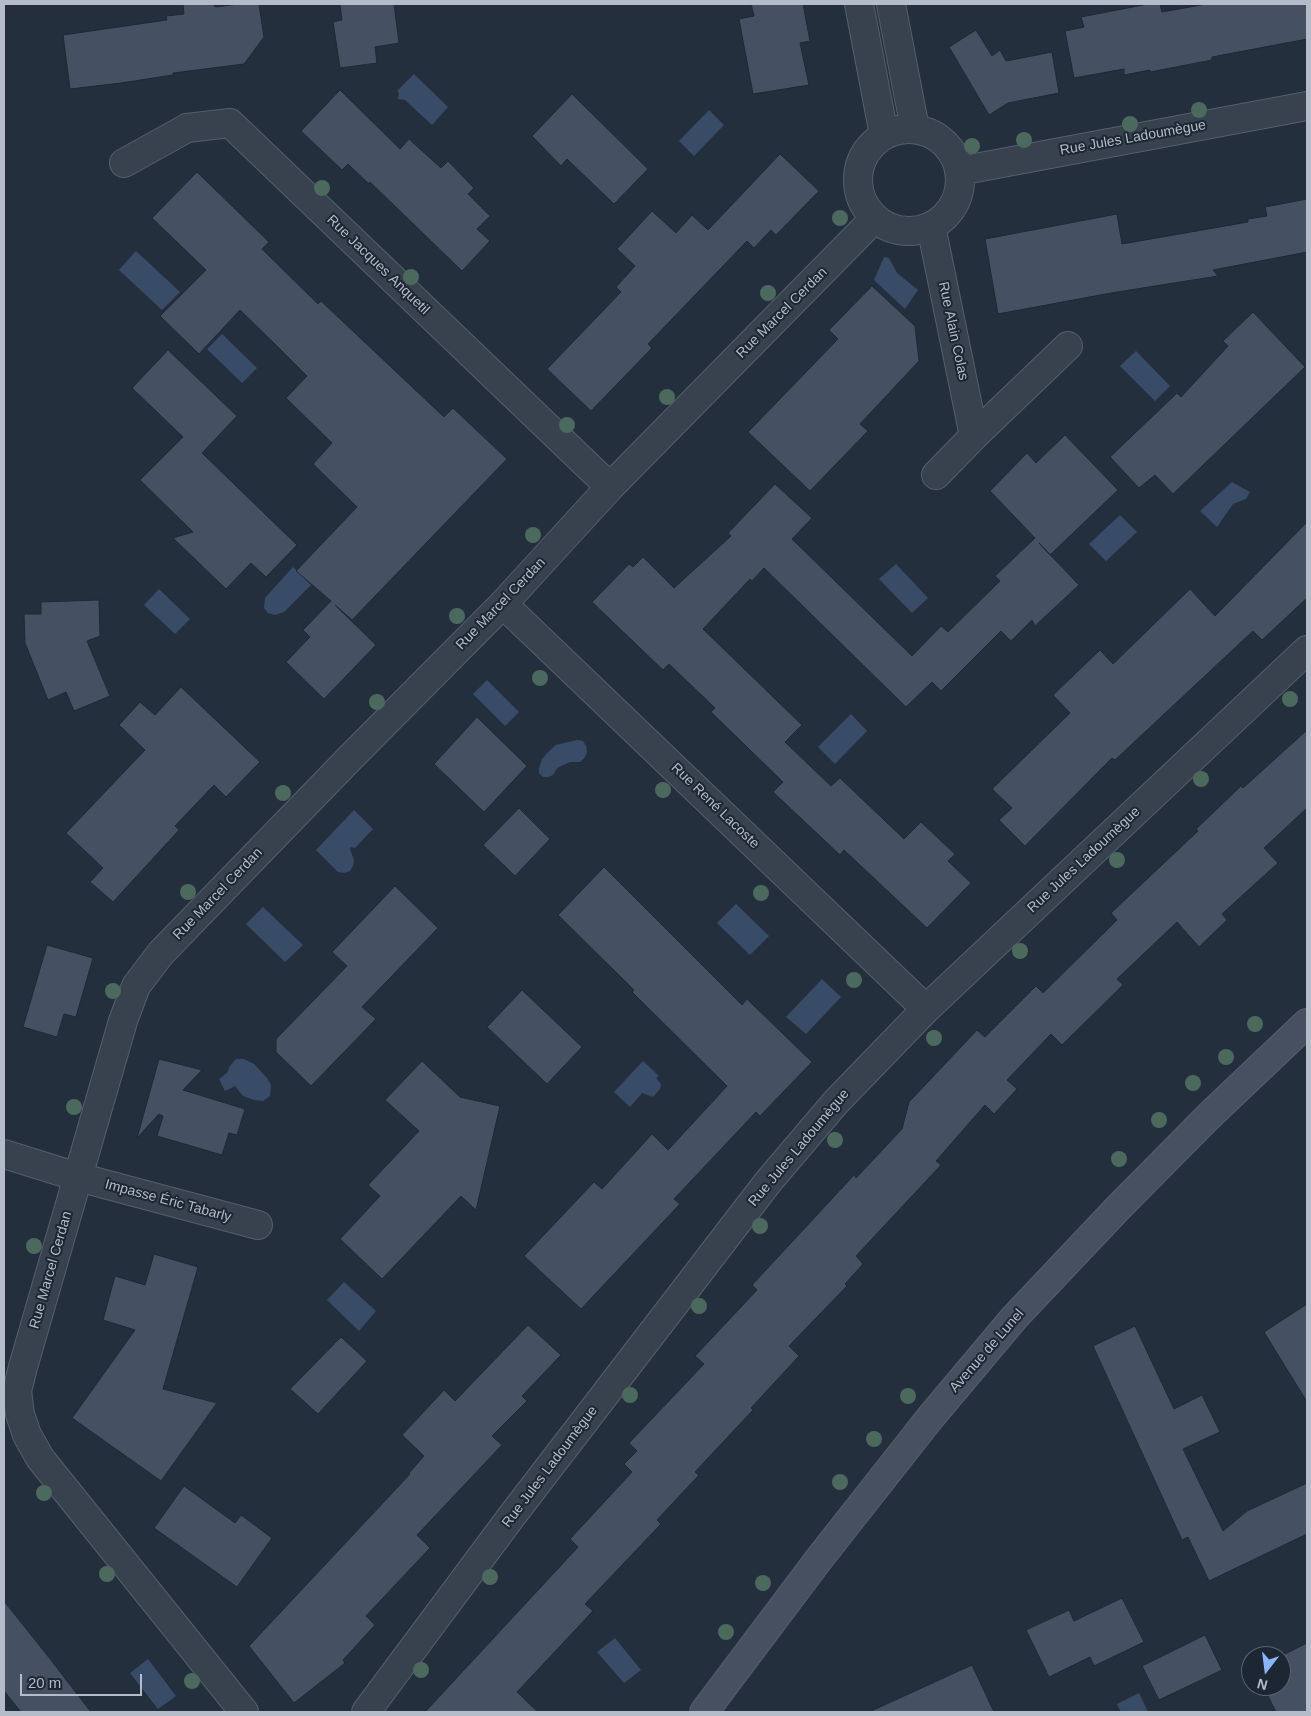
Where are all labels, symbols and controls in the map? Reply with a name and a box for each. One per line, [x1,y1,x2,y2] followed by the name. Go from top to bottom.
[1059,117,1207,159] street label: Rue Jules Ladoumègue
[323,212,433,318] street label: Rue Jacques Anquetil
[733,264,831,362] street label: Rue Marcel Cerdan
[934,280,972,382] street label: Rue Alain Colas
[453,555,549,653] street label: Rue Marcel Cerdan
[667,760,763,852] street label: Rue René Lacoste
[1024,803,1144,917] street label: Rue Jules Ladoumègue
[170,845,266,943] street label: Rue Marcel Cerdan
[745,1086,853,1210] street label: Rue Jules Ladoumègue
[103,1176,233,1226] street label: Impasse Éric Tabarly
[26,1209,76,1331] street label: Rue Marcel Cerdan
[946,1306,1028,1396] street label: Avenue de Lunel
[499,1403,601,1531] street label: Rue Jules Ladoumègue
[1241,1646,1291,1696] north arrow
[22,1664,145,1696] scale bar
[28,1674,61,1691] text: 20 m
[1255,1675,1269,1694] text: N

